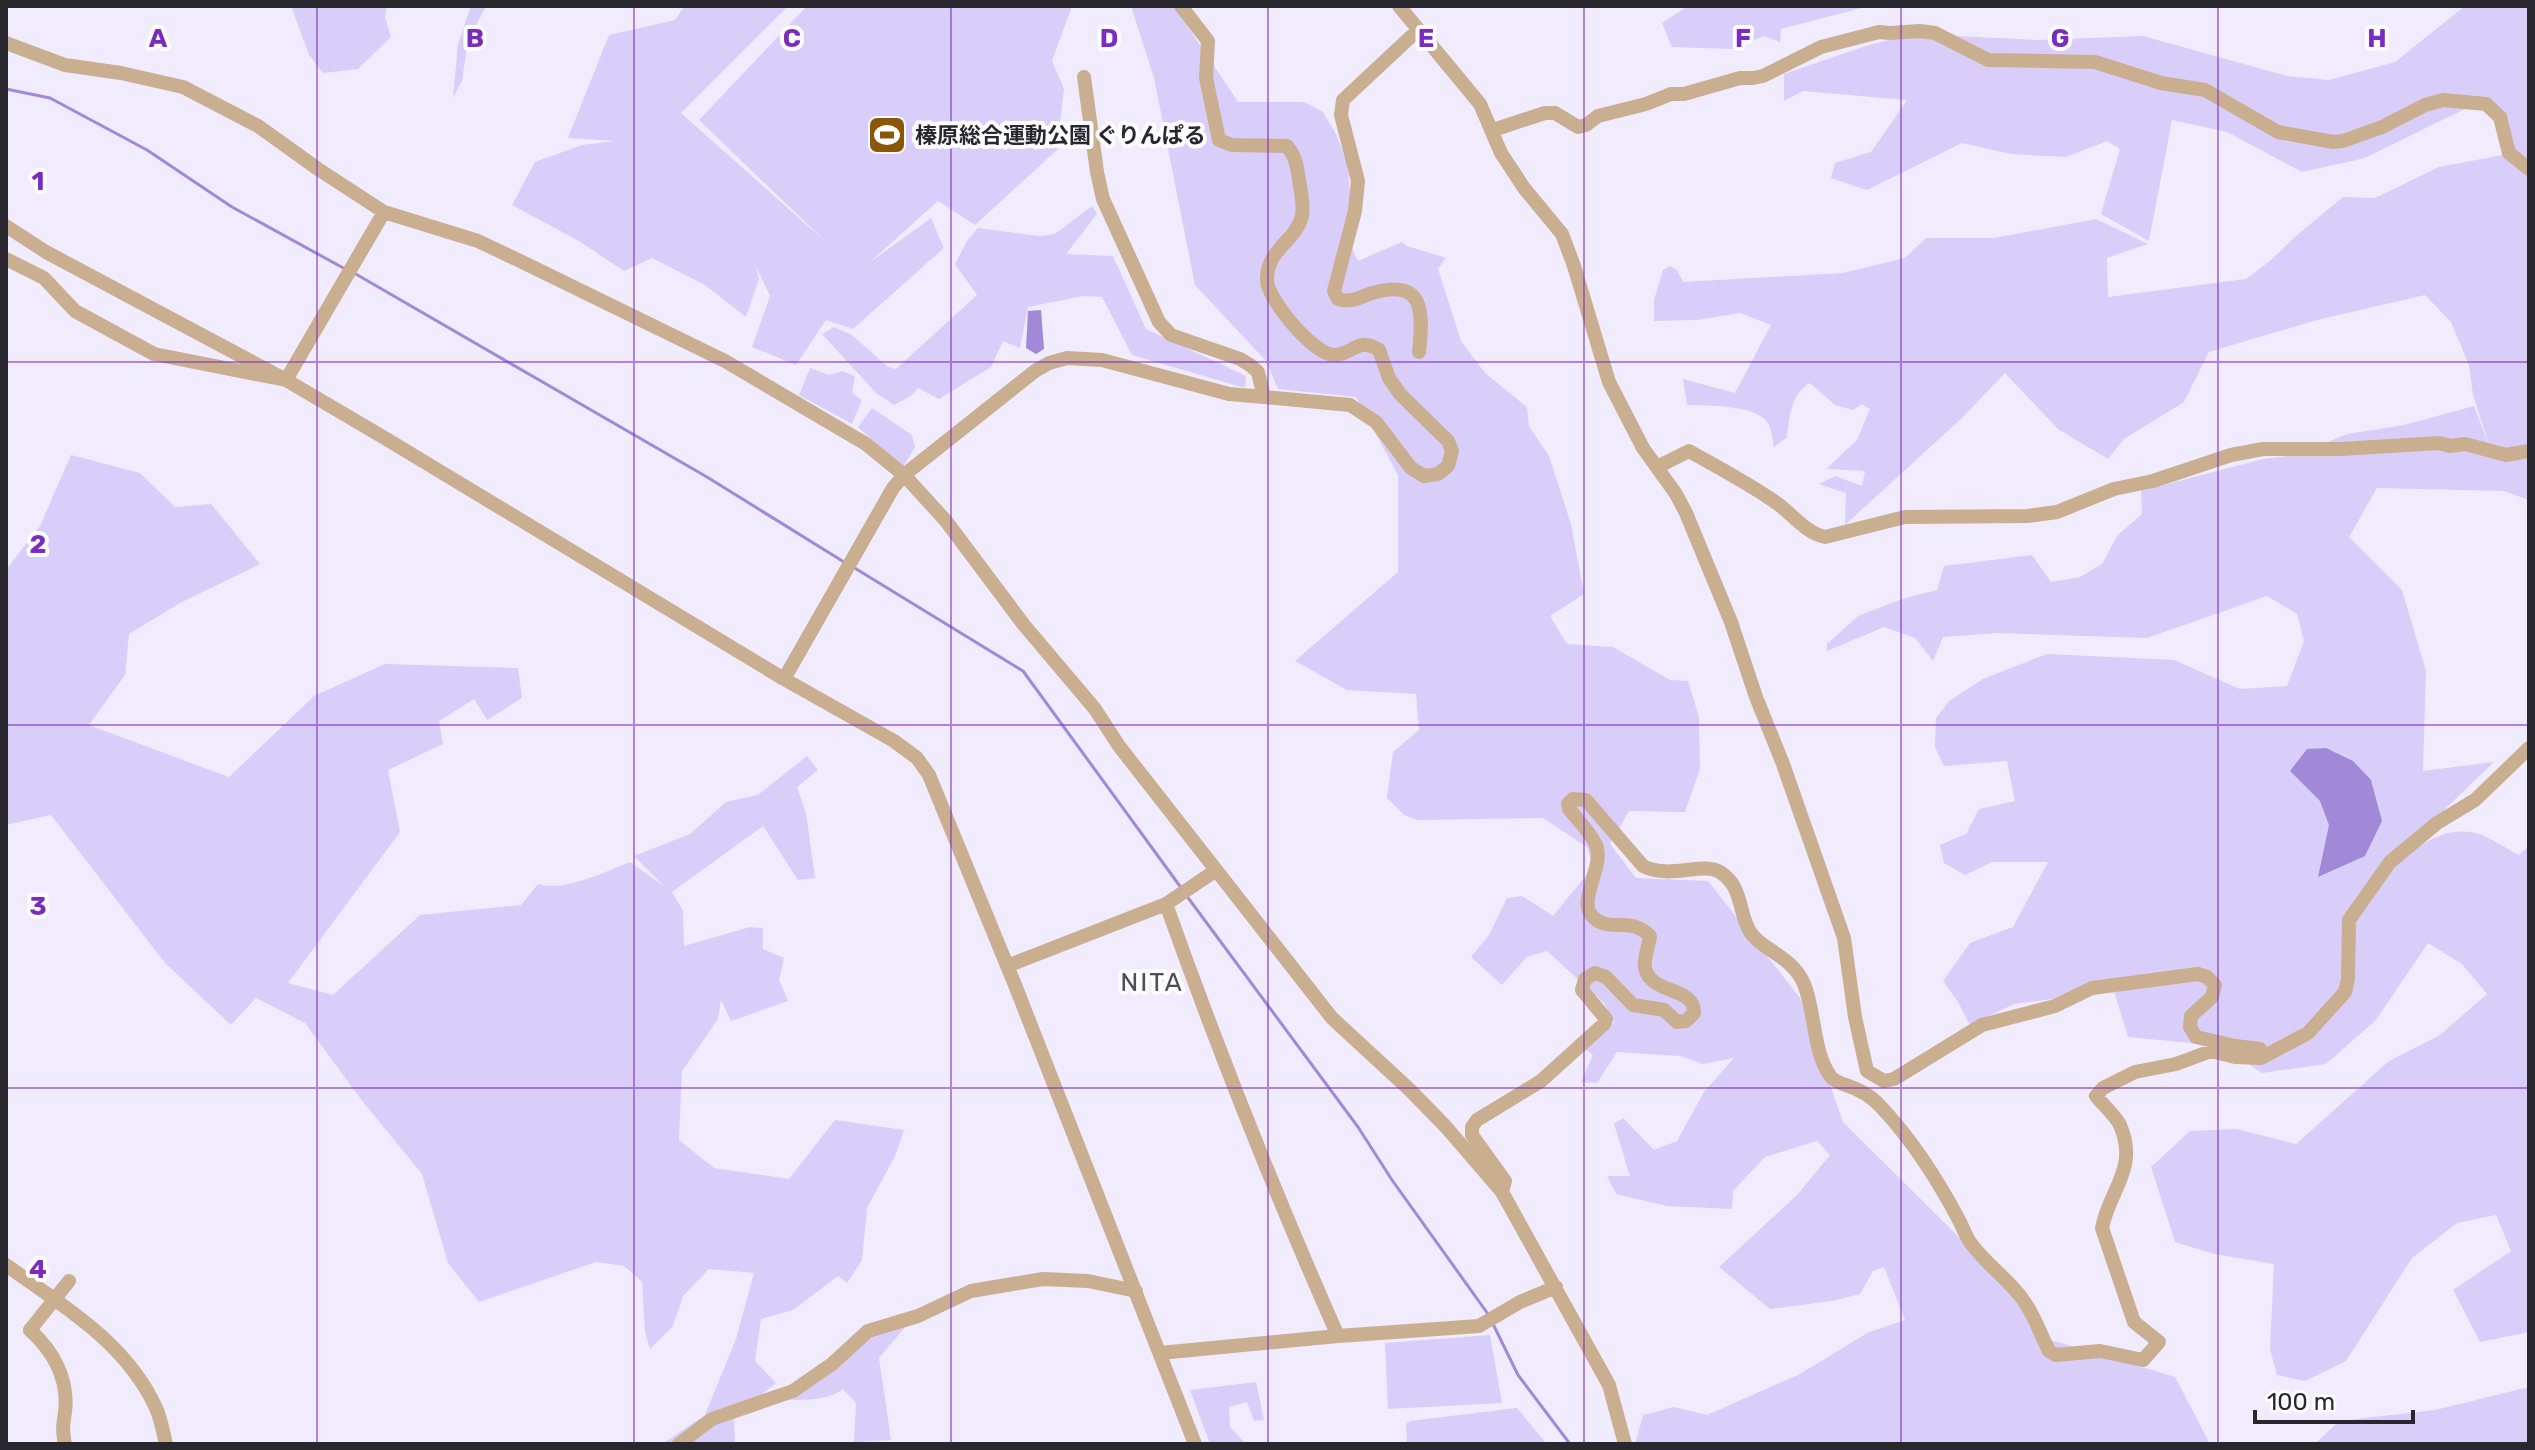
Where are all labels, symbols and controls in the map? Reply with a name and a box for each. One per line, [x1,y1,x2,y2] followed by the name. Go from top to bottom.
[149,23,168,54] text: A
[466,23,484,54] text: B
[783,23,801,54] text: C
[1100,23,1118,54] text: D
[1418,23,1434,54] text: E
[1735,23,1751,54] text: F
[2051,23,2069,54] text: G
[2367,23,2387,54] text: H
[866,114,908,156] sports icon: 榛原総合運動公園 ぐりんぱる
[915,122,1206,149] place label: 榛原総合運動公園 ぐりんぱる
[32,166,44,197] text: 1
[30,529,46,560] text: 2
[29,891,47,922] text: 3
[1120,967,1184,998] district label: NITA
[29,1254,47,1285] text: 4
[2255,1374,2413,1424] scale bar
[2267,1388,2335,1416] text: 100 m

